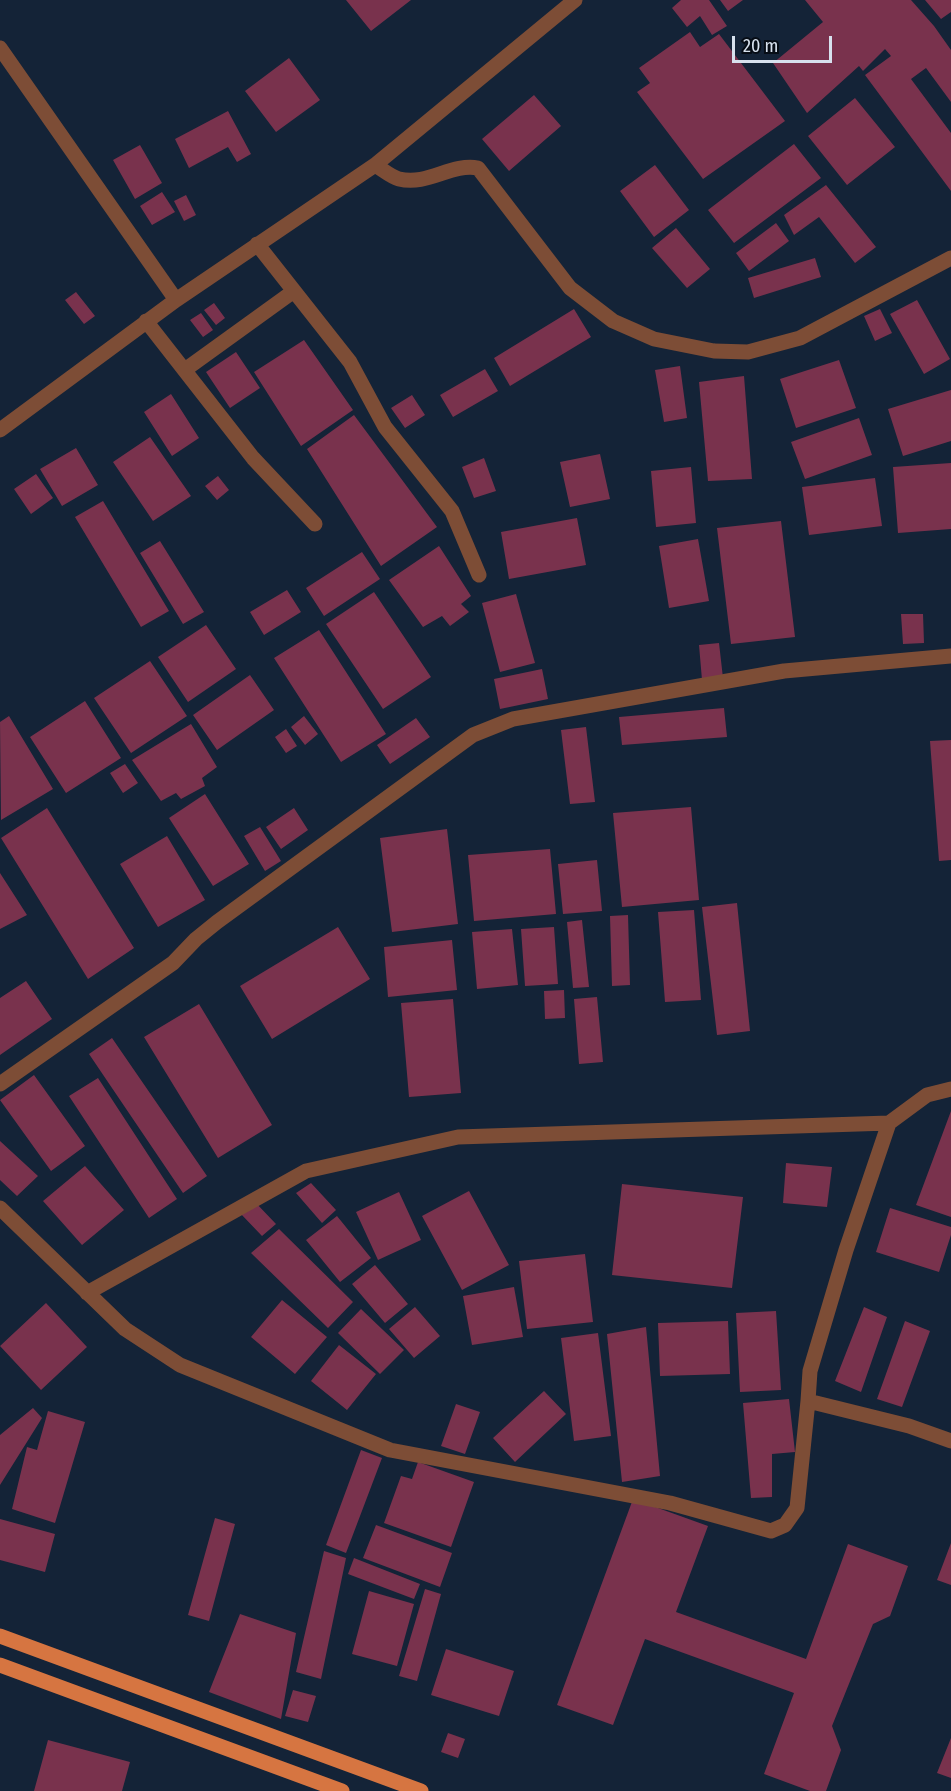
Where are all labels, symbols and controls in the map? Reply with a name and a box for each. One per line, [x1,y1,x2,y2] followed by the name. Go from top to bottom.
[735,24,836,62] scale bar
[743,35,778,57] text: 20 m

